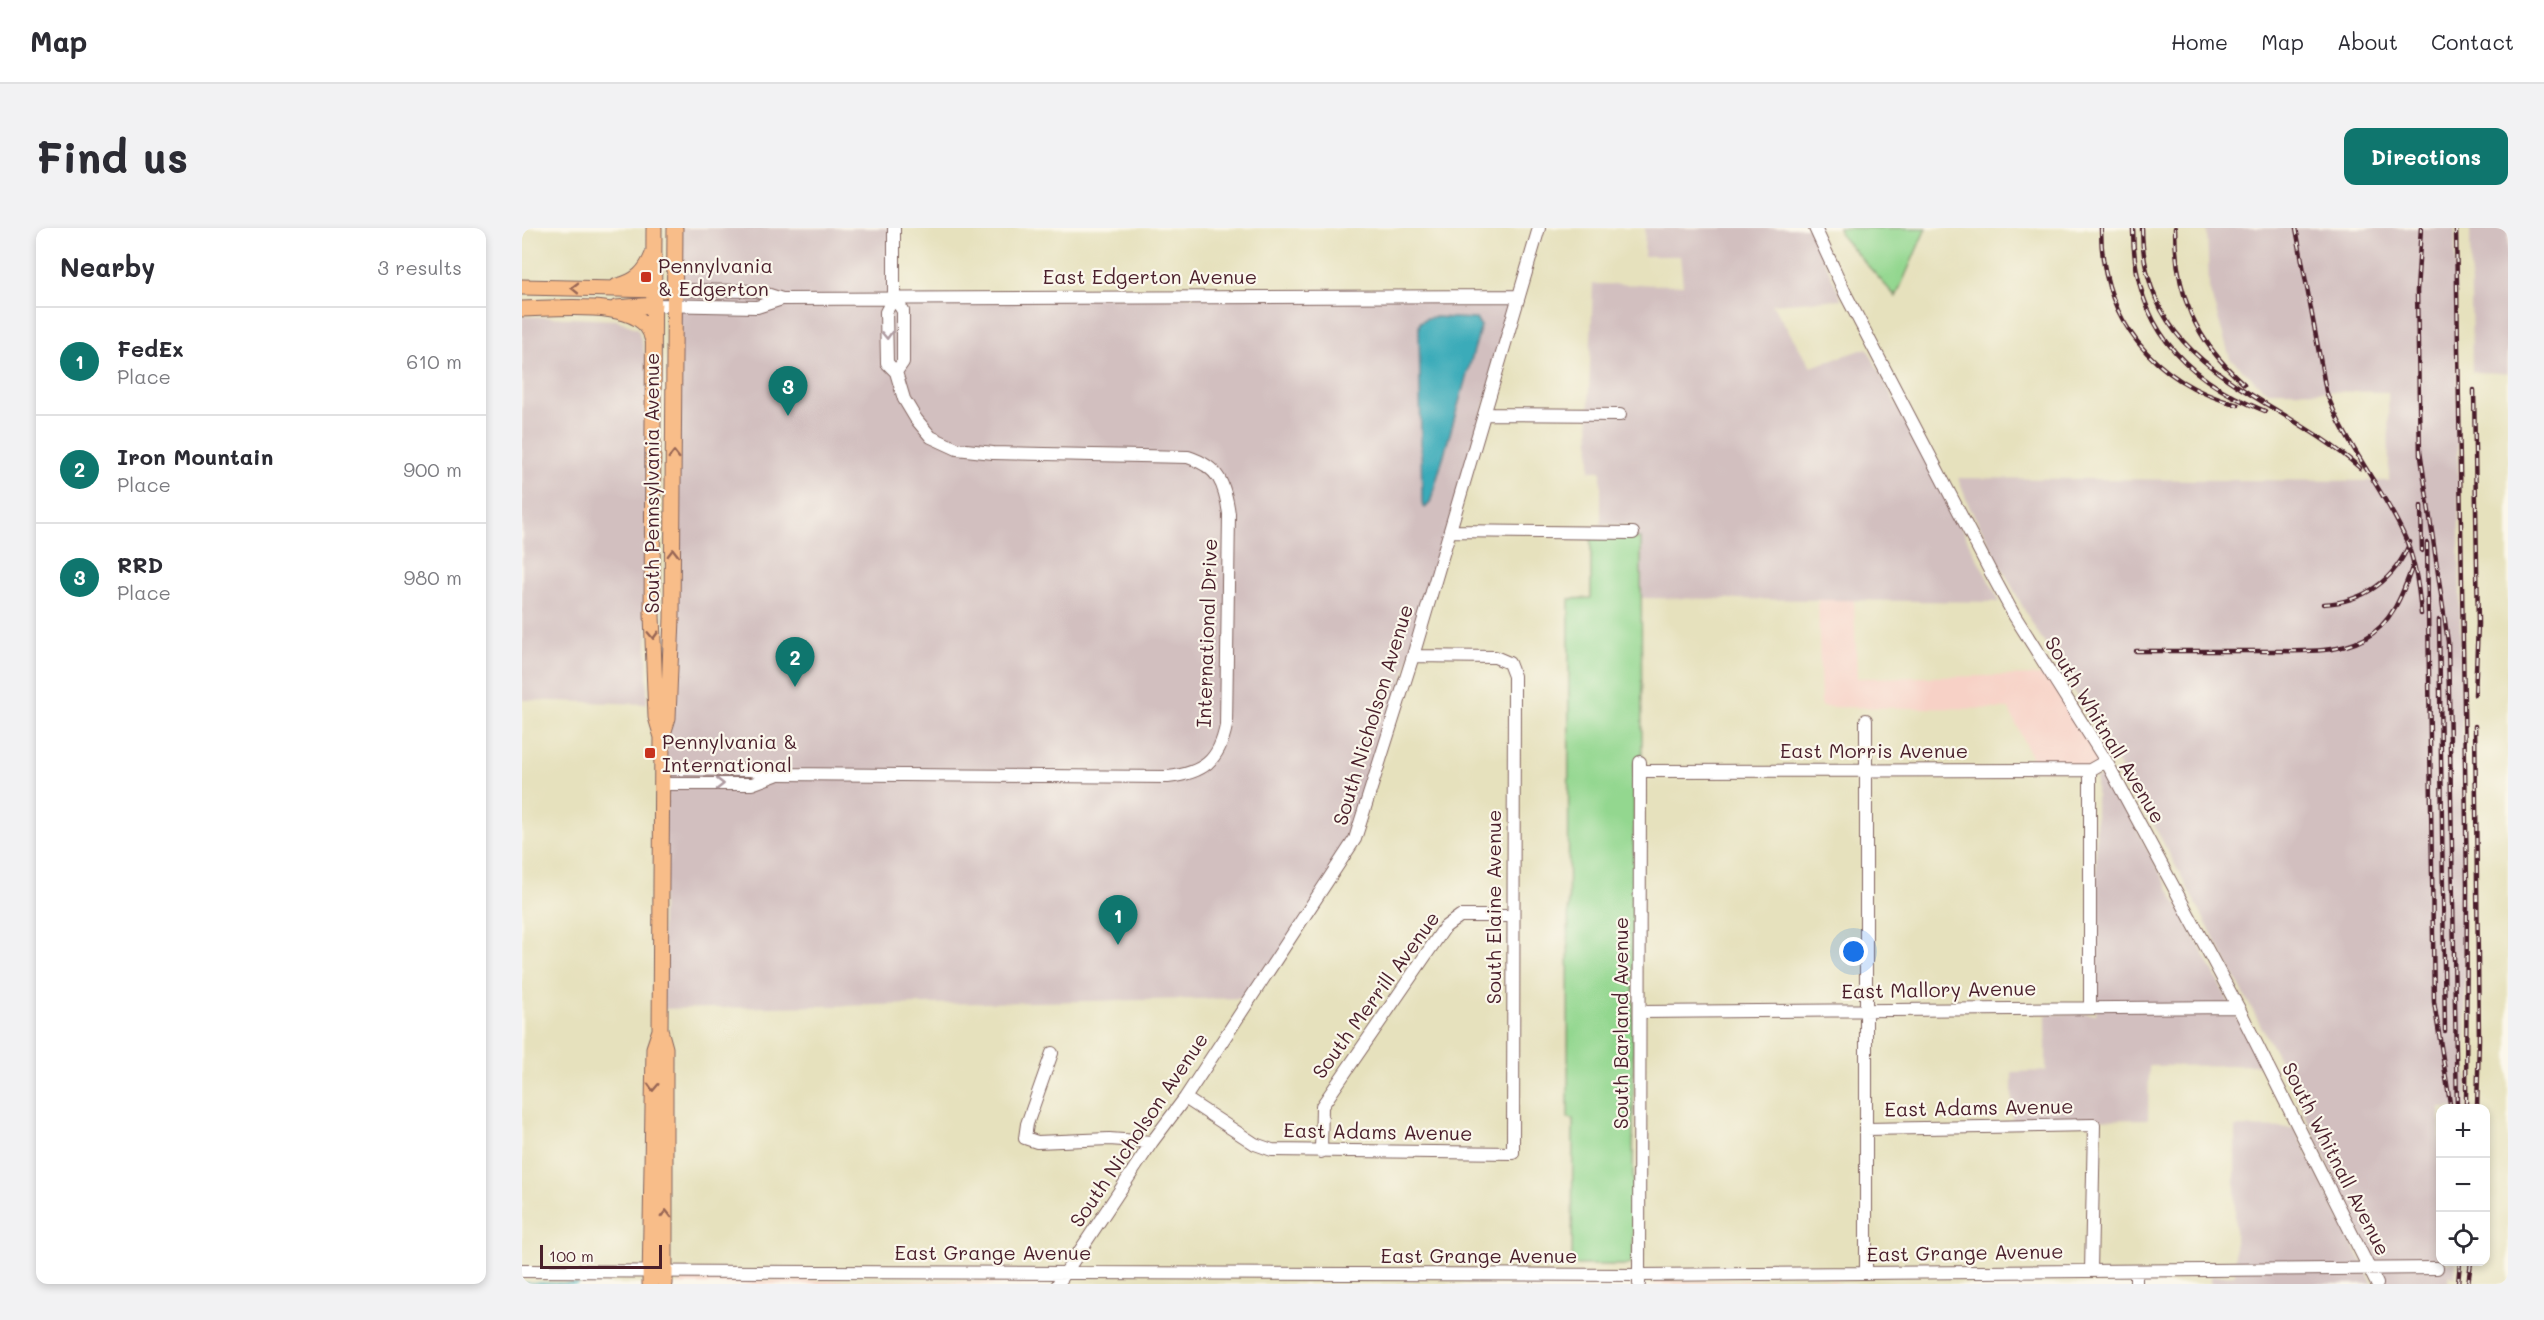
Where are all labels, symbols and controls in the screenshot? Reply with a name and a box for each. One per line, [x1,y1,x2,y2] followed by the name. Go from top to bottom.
[30,23,87,59] text: Map
[2171,28,2228,55] text: Home
[2261,28,2304,55] text: Map
[2337,28,2398,55] text: About
[2431,28,2514,55] text: Contact
[2344,128,2508,185] button: Directions
[36,129,188,184] text: Find us
[60,250,155,284] text: Nearby
[658,252,773,301] place label: Pennylvania & Edgerton
[377,254,462,280] text: 3 results
[1043,263,1257,289] street label: East Edgerton Avenue
[639,270,653,284] marker: Pennylvania & Edgerton
[570,282,579,295] one-way arrow
[880,331,893,340] one-way arrow
[117,334,184,363] text: FedEx
[75,348,84,374] text: 1
[406,348,462,374] text: 610 m
[638,353,664,613] street label: South Pennsylvania Avenue
[117,363,171,389] text: Place
[768,366,808,416] pin: 3
[117,442,273,471] text: Iron Mountain
[668,451,680,460] one-way arrow
[74,456,85,482] text: 2
[403,456,462,482] text: 900 m
[117,471,171,497] text: Place
[1190,538,1222,728] street label: International Drive
[667,549,679,558] one-way arrow
[117,550,163,579] text: RRD
[74,564,86,590] text: 3
[403,564,462,590] text: 980 m
[117,579,171,605] text: Place
[1326,601,1418,828] street label: South Nicholson Avenue
[646,630,659,639] one-way arrow
[2040,631,2172,828] street label: South Whitnall Avenue
[776,638,814,687] pin: 2
[662,728,798,777] place label: Pennylvania & International
[1780,737,1968,763] street label: East Morris Avenue
[643,746,657,760] marker: Pennylvania & International
[716,778,725,790] one-way arrow
[1480,810,1506,1004] street label: South Elaine Avenue
[1098,896,1138,945] pin: 1
[1306,906,1445,1083] street label: South Merrill Avenue
[1607,917,1633,1129] street label: South Barland Avenue
[1839,937,1868,966] your location
[1841,974,2037,1004] street label: East Mallory Avenue
[1063,1027,1213,1232] street label: South Nicholson Avenue
[2277,1058,2397,1260] street label: South Whitnall Avenue
[646,1083,659,1092] one-way arrow
[1884,1092,2074,1122] street label: East Adams Avenue
[2436,1104,2490,1266] map controls
[2436,1104,2490,1158] button: +
[1283,1116,1473,1146] street label: East Adams Avenue
[2436,1158,2490,1212] button: −
[660,1209,672,1218] one-way arrow
[2436,1212,2490,1266] button: locate
[1866,1237,2064,1267] street label: East Grange Avenue
[895,1239,1091,1265] street label: East Grange Avenue
[540,1242,662,1270] scale bar
[1381,1242,1577,1268] street label: East Grange Avenue
[549,1245,594,1266] text: 100 m

